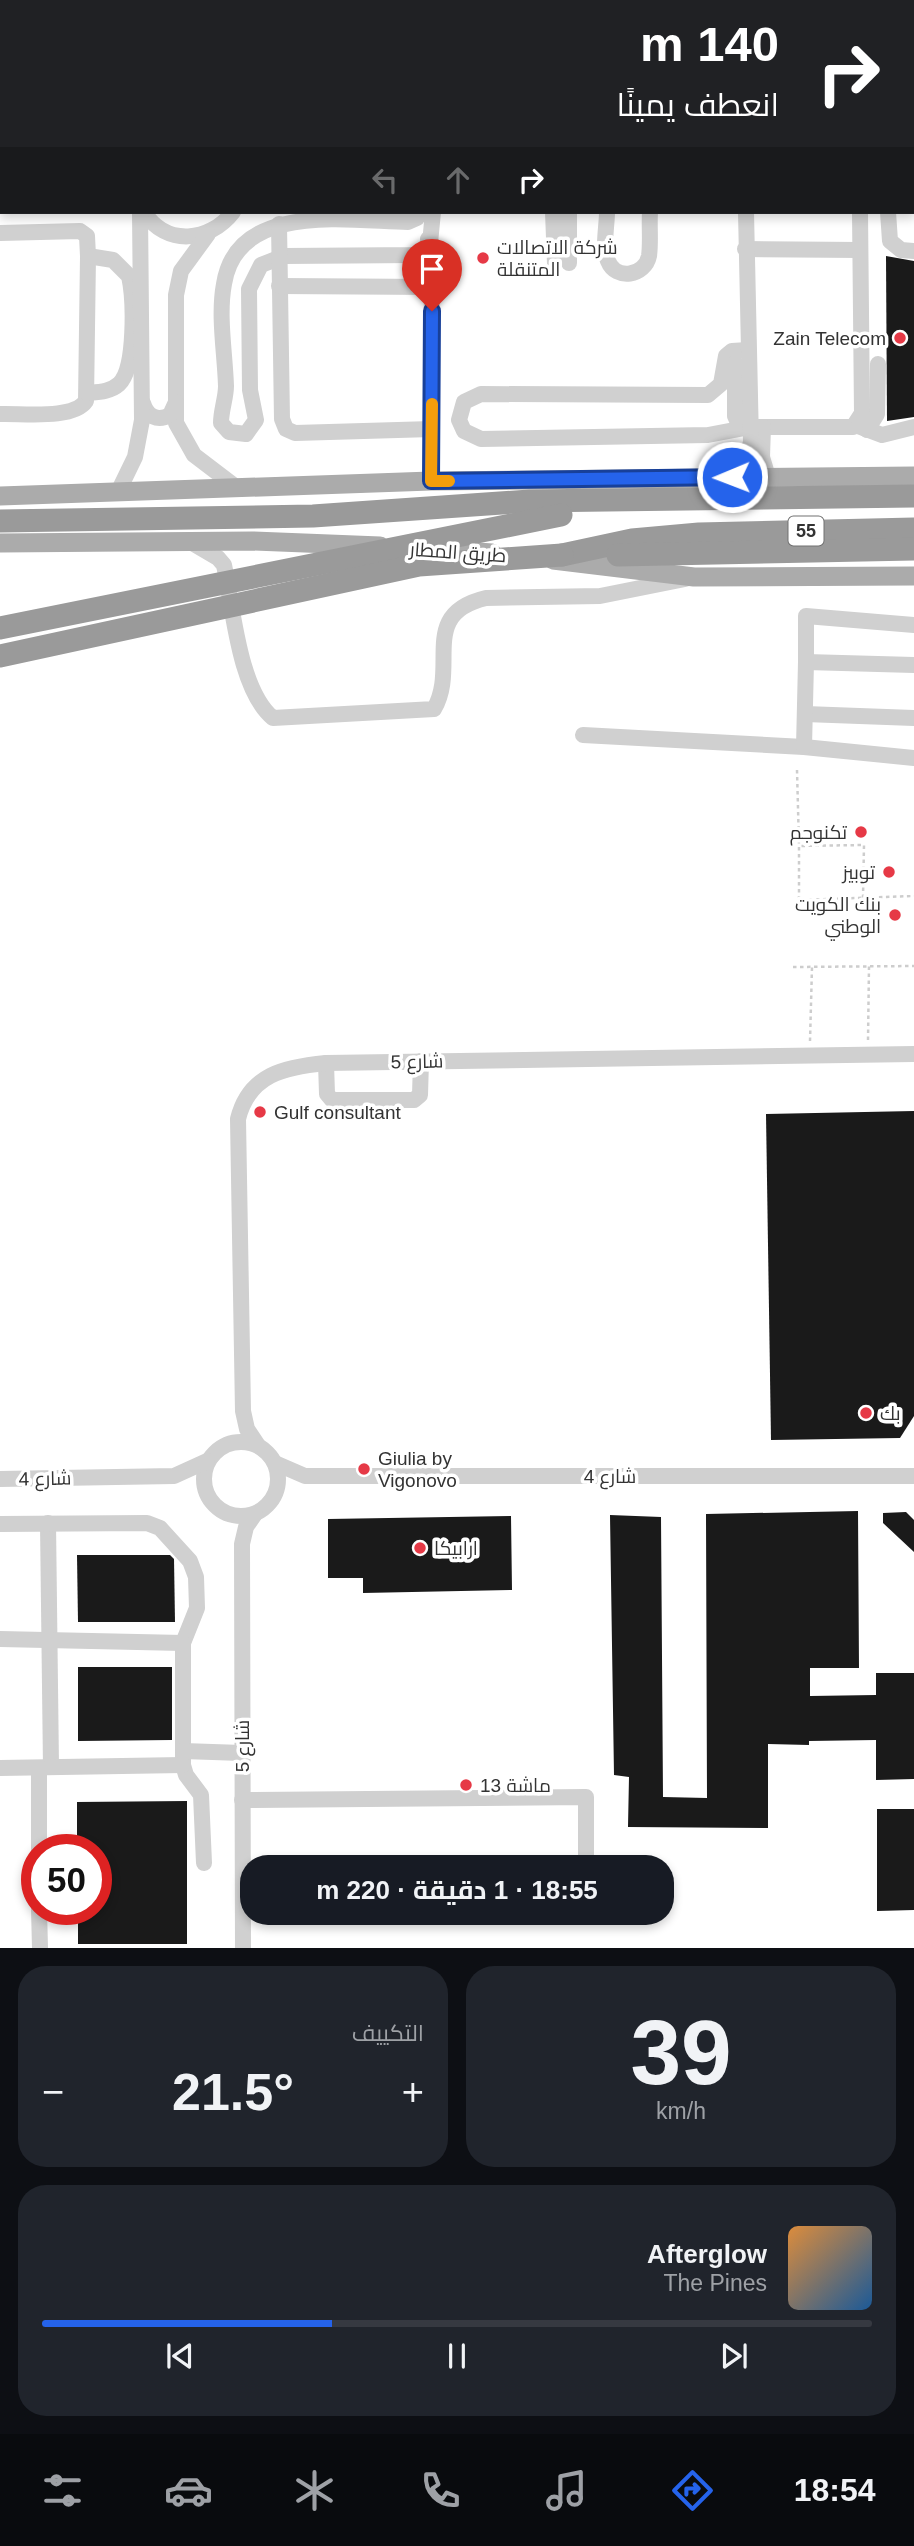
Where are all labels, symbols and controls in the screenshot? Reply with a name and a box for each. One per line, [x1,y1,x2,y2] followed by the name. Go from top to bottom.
[640,17,779,71] text: 140 m
[803,28,894,119] icon: right
[616,87,779,123] text: انعطف يمينًا
[366,161,404,199] icon: left
[439,161,477,199] icon: ahead
[512,161,550,199] icon: right
[497,237,618,280] place label: شركة الاتصالات المتنقلة
[402,239,462,311] pin
[413,250,451,288] icon: arrive
[475,250,491,266] marker: شركة الاتصالات المتنقلة
[773,328,886,349] place label: Zain Telecom
[892,330,908,346] marker: Zain Telecom
[695,440,769,514] position arrow
[788,516,824,546] road number: 55
[408,539,507,568] street label: طريق المطار
[790,822,847,846] place label: تكنوجم
[853,824,869,840] marker: تكنوجم
[842,862,875,884] place label: توبيز
[881,864,897,880] marker: توبيز
[795,894,881,941] place label: بنك الكويت الوطني
[887,907,903,923] marker: بنك الكويت الوطني
[390,1051,444,1075] street label: شارع 5
[274,1102,401,1123] place label: Gulf consultant
[252,1104,268,1120] marker: Gulf consultant
[880,1403,901,1424] place label: بك
[858,1405,874,1421] marker: بك
[378,1448,457,1491] place label: Giulia by Vigonovo
[356,1461,372,1477] marker: Giulia by Vigonovo
[584,1466,636,1490] street label: شارع 4
[18,1468,72,1492] street label: شارع 4
[434,1538,478,1560] place label: ارابيكا
[412,1540,428,1556] marker: ارابيكا
[232,1720,256,1772] street label: شارع 5
[480,1775,551,1796] place label: ماشة 13
[458,1777,474,1793] marker: ماشة 13
[21,1834,112,1925] speed limit sign: 50
[316,1875,598,1905] text: 18:55 · 1 دقيقة · 220 m
[630,2002,732,2103] text: 39
[352,2020,424,2046] text: التكييف
[172,2063,294,2121] text: 21.5°
[42,2071,64,2113] text: −
[402,2071,424,2113] text: +
[656,2098,706,2124] text: km/h
[647,2239,767,2269] text: Afterglow
[663,2270,767,2296] text: The Pines
[161,2337,199,2375] icon: previous
[438,2337,476,2375] icon: pause
[715,2337,753,2375] icon: next
[38,2466,87,2515] icon: filters
[164,2466,213,2515] icon: car
[290,2466,339,2515] icon: climate
[416,2466,465,2515] icon: phone
[542,2466,591,2515] icon: music
[668,2466,717,2515] icon: directions
[794,2472,876,2508] text: 18:54

